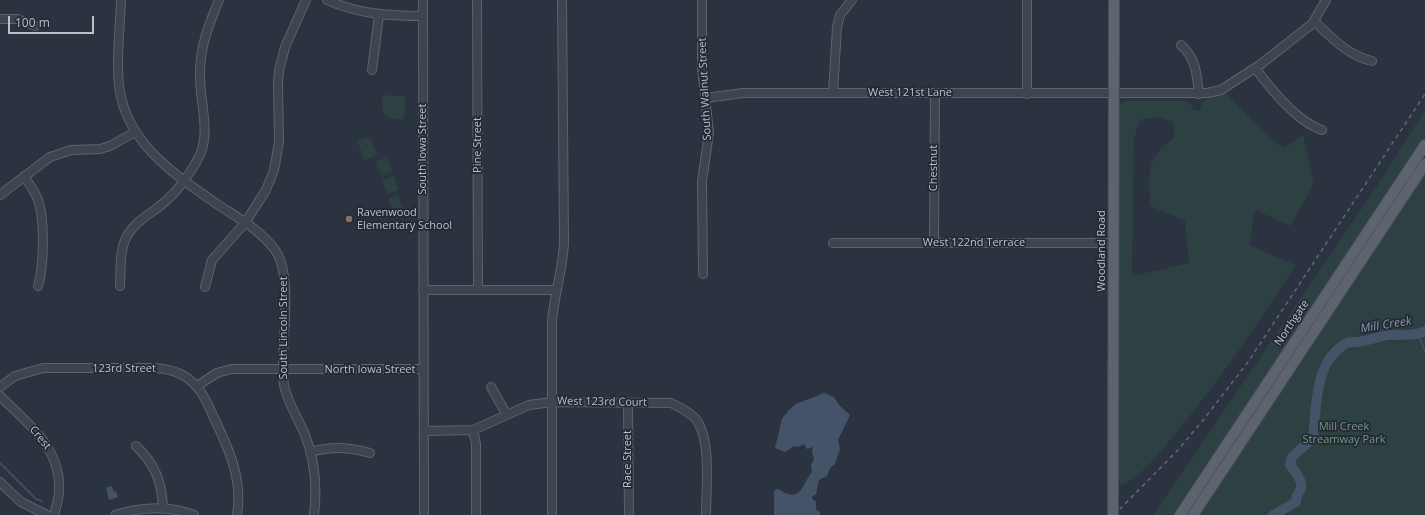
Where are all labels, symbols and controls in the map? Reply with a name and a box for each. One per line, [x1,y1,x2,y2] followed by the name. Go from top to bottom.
[10,8,96,34] scale bar
[15,14,50,31] text: 100 m
[696,37,714,141] street label: South Walnut Street
[868,86,952,100] street label: West 121st Lane
[416,104,430,194] street label: South Iowa Street
[471,117,485,173] street label: Pine Street
[927,145,941,191] street label: Chestnut
[357,206,452,232] place label: Ravenwood Elementary School
[1095,210,1109,292] street label: Woodland Road
[344,214,354,224] marker: Ravenwood Elementary School
[923,236,1025,250] street label: West 122nd Terrace
[277,276,291,380] street label: South Lincoln Street
[1272,298,1312,348] street label: Northgate
[1359,314,1413,336] water label: Mill Creek
[92,362,156,376] street label: 123rd Street
[325,363,415,377] street label: North Iowa Street
[557,395,647,409] street label: West 123rd Court
[1303,420,1385,446] park label: Mill Creek Streamway Park
[26,423,54,453] street label: Crest
[621,430,635,488] street label: Race Street

